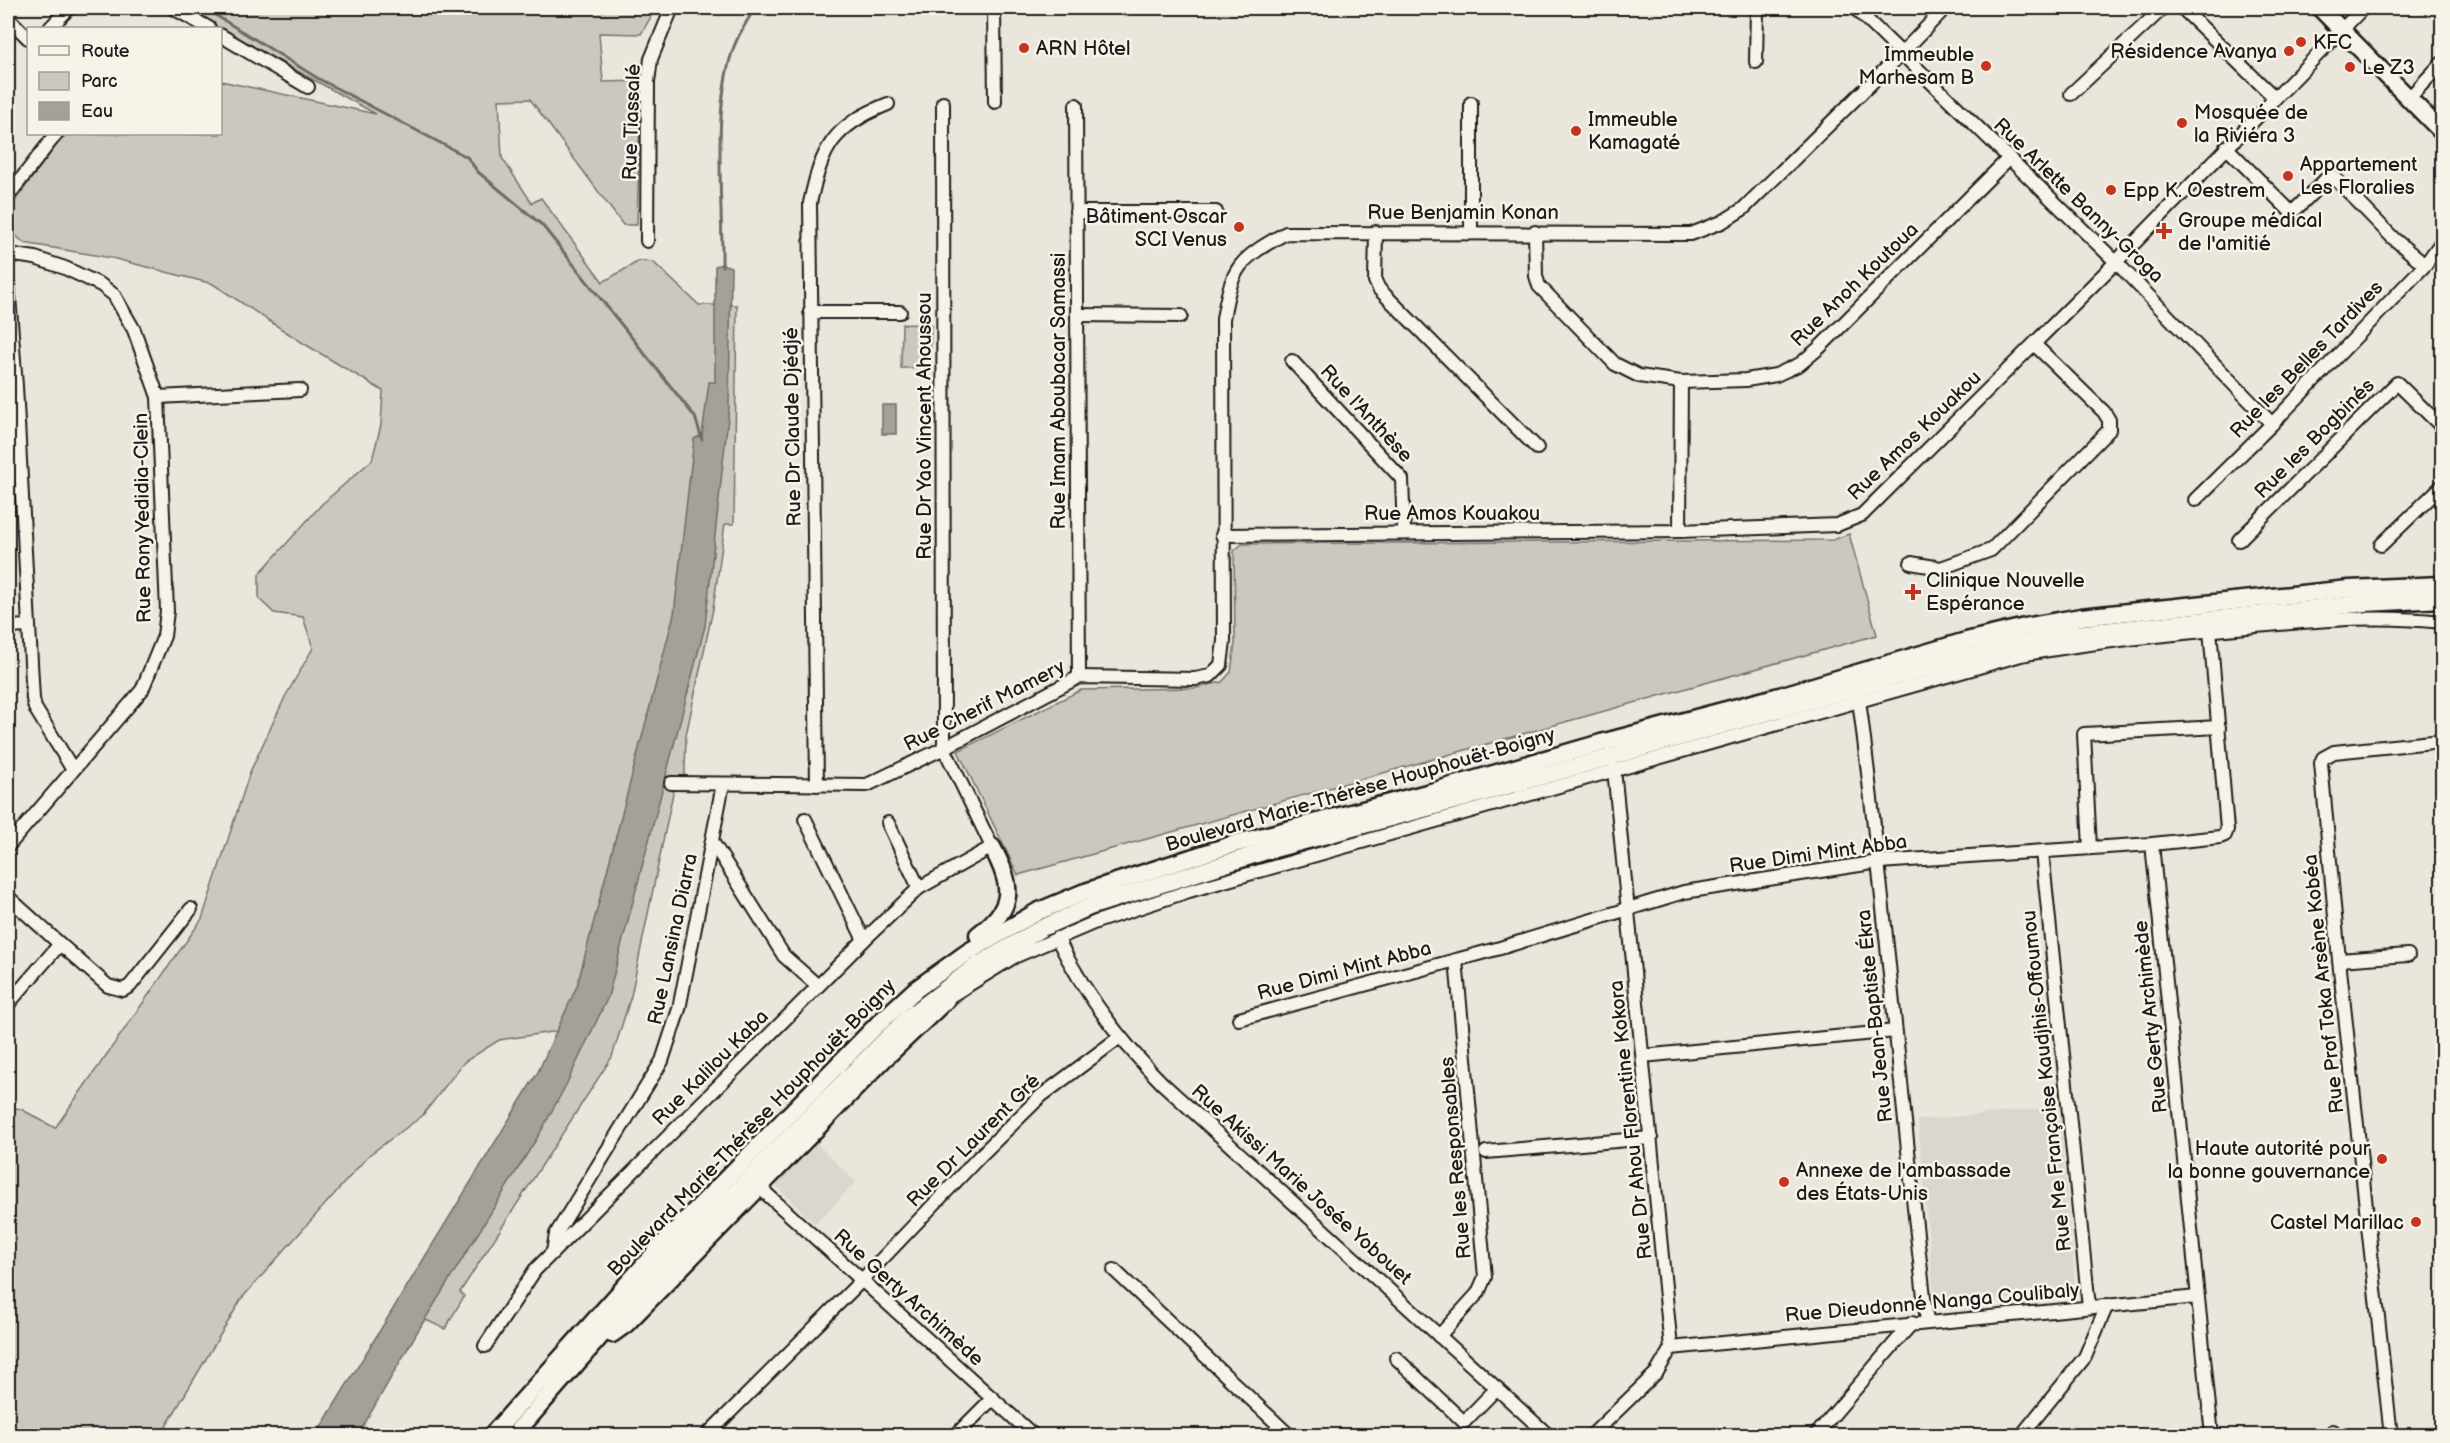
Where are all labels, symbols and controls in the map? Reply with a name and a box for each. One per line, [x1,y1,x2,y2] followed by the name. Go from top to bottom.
[27,27,222,135] legend
[2313,31,2352,55] place label: KFC
[2294,35,2308,49] marker: KFC
[1036,37,1130,61] place label: ARN Hôtel
[2110,40,2277,64] place label: Résidence Avanya
[81,41,130,62] text: Route
[1017,41,1031,55] marker: ARN Hôtel
[1858,43,1974,90] place label: Immeuble Marhesam B
[2282,44,2296,58] marker: Résidence Avanya
[2362,56,2415,80] place label: Le Z3
[1979,59,1993,73] marker: Immeuble Marhesam B
[2343,60,2357,74] marker: Le Z3
[618,63,646,181] street label: Rue Tiassalé
[81,71,118,92] text: Parc
[81,101,113,122] text: Eau
[2194,101,2308,148] place label: Mosquée de la Riviéra 3
[1588,108,1680,155] place label: Immeuble Kamagaté
[1988,113,2168,288] street label: Rue Arlette Banny-Groga
[2175,116,2189,130] marker: Mosquée de la Riviéra 3
[1569,124,1583,138] marker: Immeuble Kamagaté
[2300,153,2417,200] place label: Appartement Les Floralies
[2281,169,2295,183] marker: Appartement Les Floralies
[2123,179,2265,203] place label: Epp K. Oestrem
[2104,183,2118,197] marker: Epp K. Oestrem
[1367,201,1559,225] street label: Rue Benjamin Konan
[1086,205,1228,252] place label: Bâtiment Oscar SCI Venus
[2178,209,2322,256] place label: Groupe médical de l'amitié
[1786,218,1923,352] street label: Rue Anoh Koutoua
[1232,220,1246,234] marker: Bâtiment Oscar SCI Venus
[2155,222,2173,240] marker: Groupe médical de l'amitié
[1047,253,1071,529] street label: Rue Imam Aboubacar Samassi
[2225,276,2388,443] street label: Rue les Belles Tardives
[913,292,937,560] street label: Rue Dr Yao Vincent Ahoussou
[779,327,807,527] street label: Rue Dr Claude Djédjé
[1315,360,1418,468] street label: Rue l'Anthèse
[1843,366,1986,506] street label: Rue Amos Kouakou
[2250,374,2380,504] street label: Rue les Bogbinés
[129,413,157,623] street label: Rue Rony Yedidia-Clein
[1364,502,1540,526] street label: Rue Amos Kouakou
[1926,569,2085,616] place label: Clinique Nouvelle Espérance
[1904,583,1922,601] marker: Clinique Nouvelle Espérance
[900,655,1069,757] street label: Rue Cherif Mamery
[1163,723,1558,857] street label: Boulevard Marie-Thérèse Houphouët-Boigny
[1728,830,1909,878] street label: Rue Dimi Mint Abba
[643,851,703,1027] street label: Rue Lansina Diarra
[2298,853,2350,1115] street label: Rue Prof Toka Arsène Kobéa
[1851,908,1898,1124] street label: Rue Jean-Baptiste Ékra
[2017,909,2077,1253] street label: Rue Me Françoise Kaudjhis-Offoumou
[2129,919,2173,1114] street label: Rue Gerty Archimède
[1255,936,1434,1006] street label: Rue Dimi Mint Abba
[603,974,901,1281] street label: Boulevard Marie-Thérèse Houphouët-Boigny
[1604,979,1658,1261] street label: Rue Dr Ahou Florentine Kokora
[648,1005,774,1131] street label: Rue Kalilou Kaba
[1435,1056,1477,1260] street label: Rue les Responsables
[902,1069,1045,1212] street label: Rue Dr Laurent Gré
[1186,1079,1416,1290] street label: Rue Akissi Marie Josée Yobouet
[2168,1137,2371,1184] place label: Haute autorité pour la bonne gouvernance
[2375,1152,2389,1166] marker: Haute autorité pour la bonne gouvernance
[1796,1159,2011,1206] place label: Annexe de l'ambassade des États-Unis
[1777,1175,1791,1189] marker: Annexe de l'ambassade des États-Unis
[2270,1211,2404,1235] place label: Castel Marillac
[2409,1215,2423,1229] marker: Castel Marillac
[828,1224,988,1371] street label: Rue Gerty Archimède
[1784,1278,2080,1328] street label: Rue Dieudonné Nanga Coulibaly

